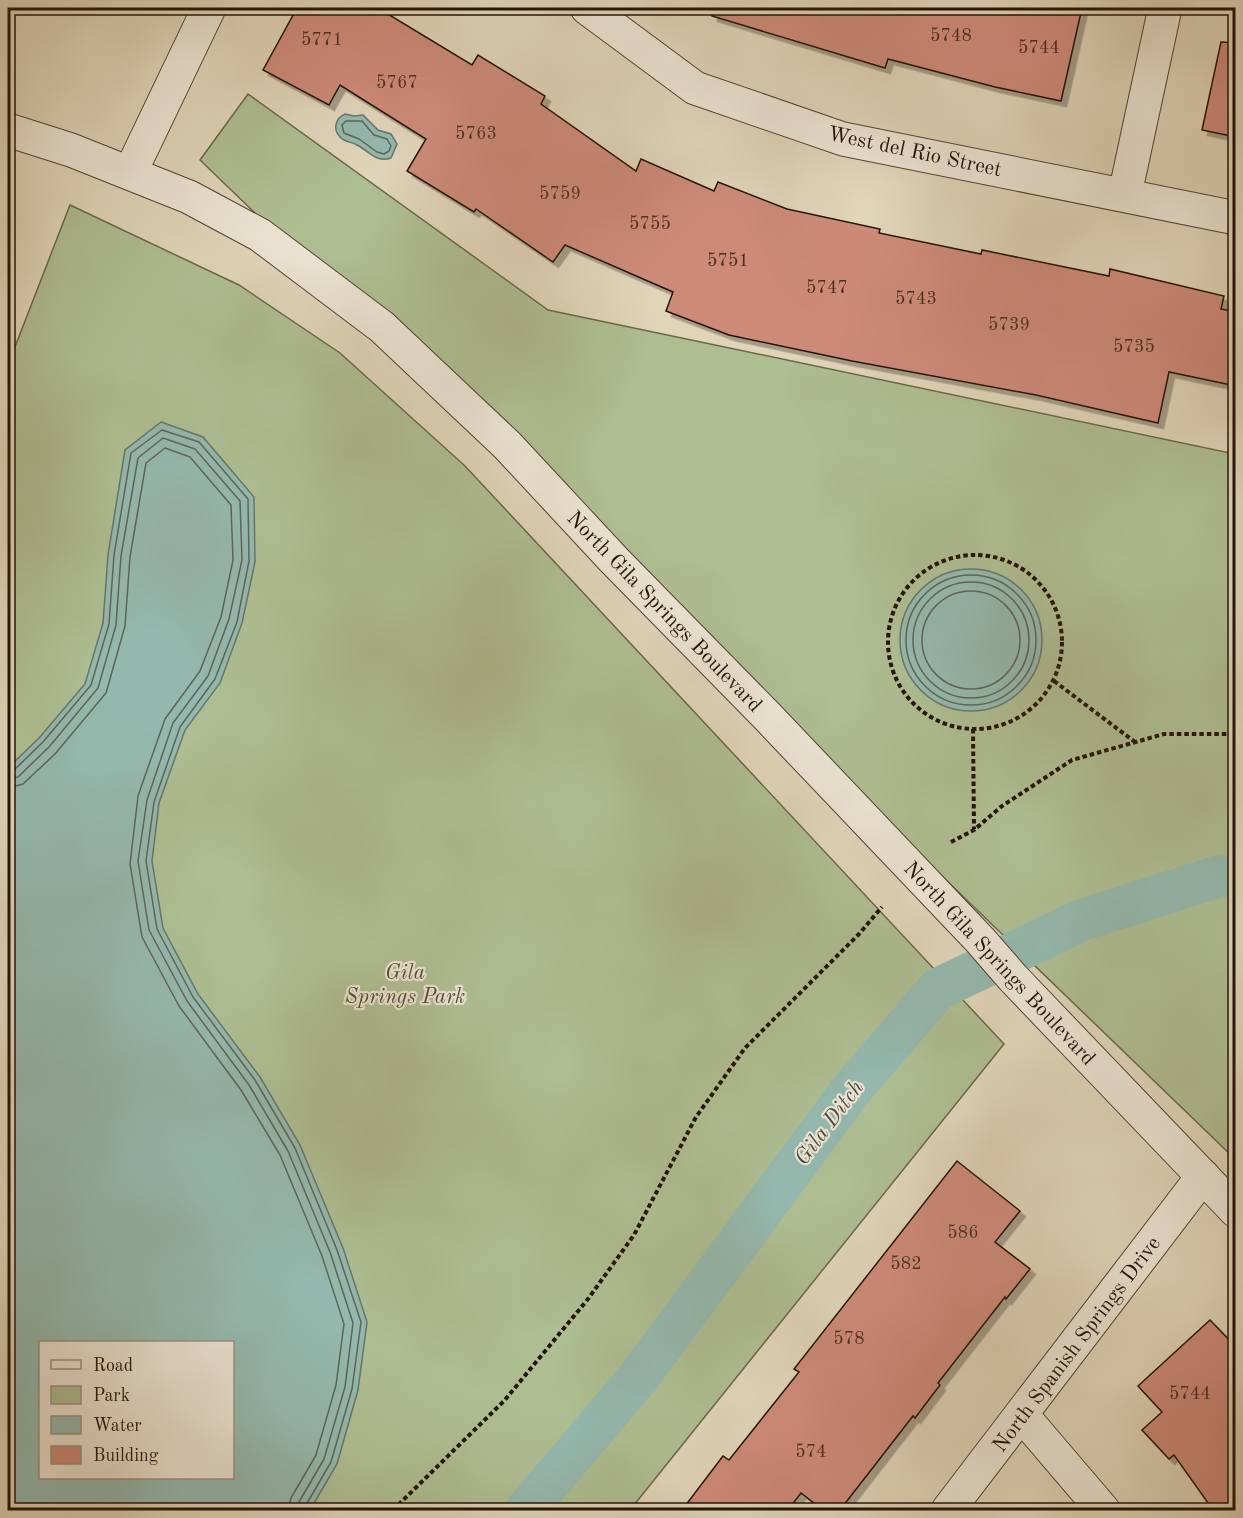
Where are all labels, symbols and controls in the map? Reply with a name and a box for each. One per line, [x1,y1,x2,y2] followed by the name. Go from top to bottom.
[930,27,972,45] house number: 5748
[301,31,343,49] house number: 5771
[1018,39,1060,57] house number: 5744
[376,74,418,92] house number: 5767
[826,124,1004,181] street label: West del Rio Street
[455,125,497,143] house number: 5763
[539,185,581,203] house number: 5759
[629,215,671,233] house number: 5755
[707,252,749,270] house number: 5751
[806,279,848,297] house number: 5747
[895,290,937,308] house number: 5743
[988,316,1030,334] house number: 5739
[1113,338,1155,356] house number: 5735
[562,508,765,717] street label: North Gila Springs Boulevard
[899,858,1099,1070] street label: North Gila Springs Boulevard
[345,963,465,1008] park label: Gila Springs Park
[791,1077,868,1170] water label: Gila Ditch
[947,1224,979,1242] house number: 586
[989,1233,1165,1457] street label: North Spanish Springs Drive
[890,1255,922,1273] house number: 582
[833,1330,865,1348] house number: 578
[39,1341,234,1479] legend
[93,1357,133,1375] text: Road
[1169,1385,1211,1403] house number: 5744
[93,1387,130,1405] text: Park
[93,1417,142,1435] text: Water
[795,1443,827,1461] house number: 574
[93,1447,159,1465] text: Building

